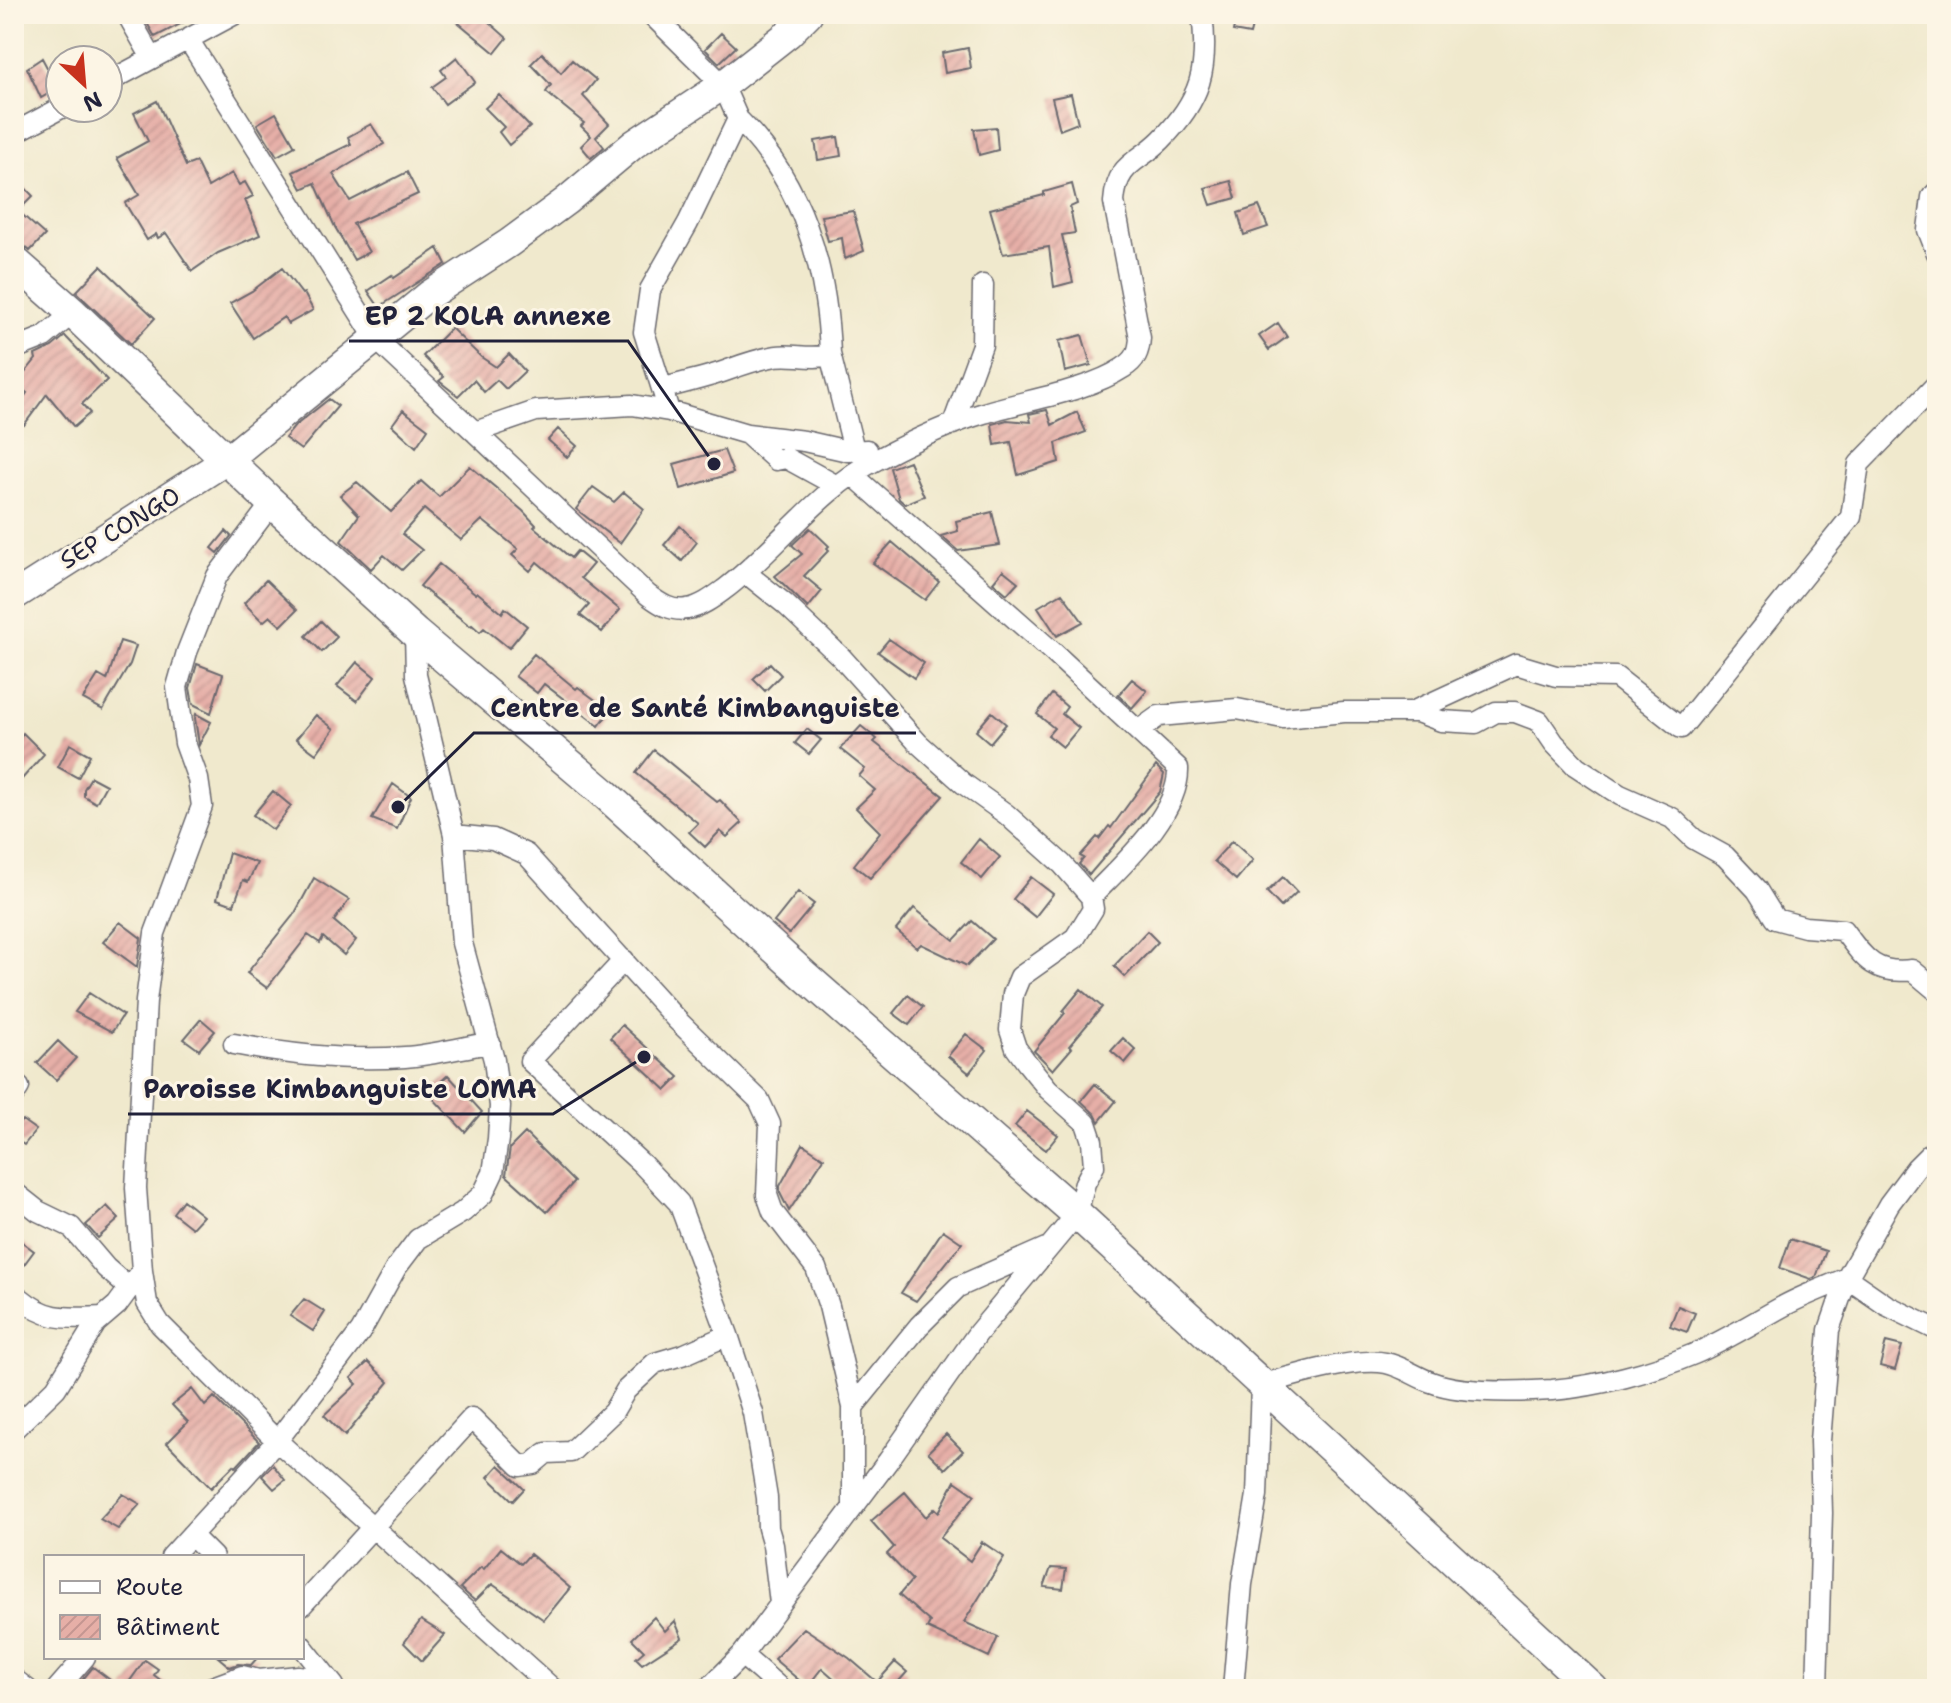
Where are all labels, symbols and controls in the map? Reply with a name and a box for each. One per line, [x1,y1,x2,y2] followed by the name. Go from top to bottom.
[44,44,124,124] north arrow
[78,85,107,118] text: N
[349,291,628,341] callout: EP 2 KOLA annexe
[365,298,611,333] text: EP 2 KOLA annexe
[54,480,186,576] street label: SEP CONGO
[474,683,916,733] callout: Centre de Santé Kimbanguiste
[490,690,900,725] text: Centre de Santé Kimbanguiste
[128,1064,553,1114] callout: Paroisse Kimbanguiste LOMA
[143,1071,537,1106] text: Paroisse Kimbanguiste LOMA
[44,1555,304,1659] legend
[116,1571,184,1603] text: Route
[116,1611,220,1643] text: Bâtiment

